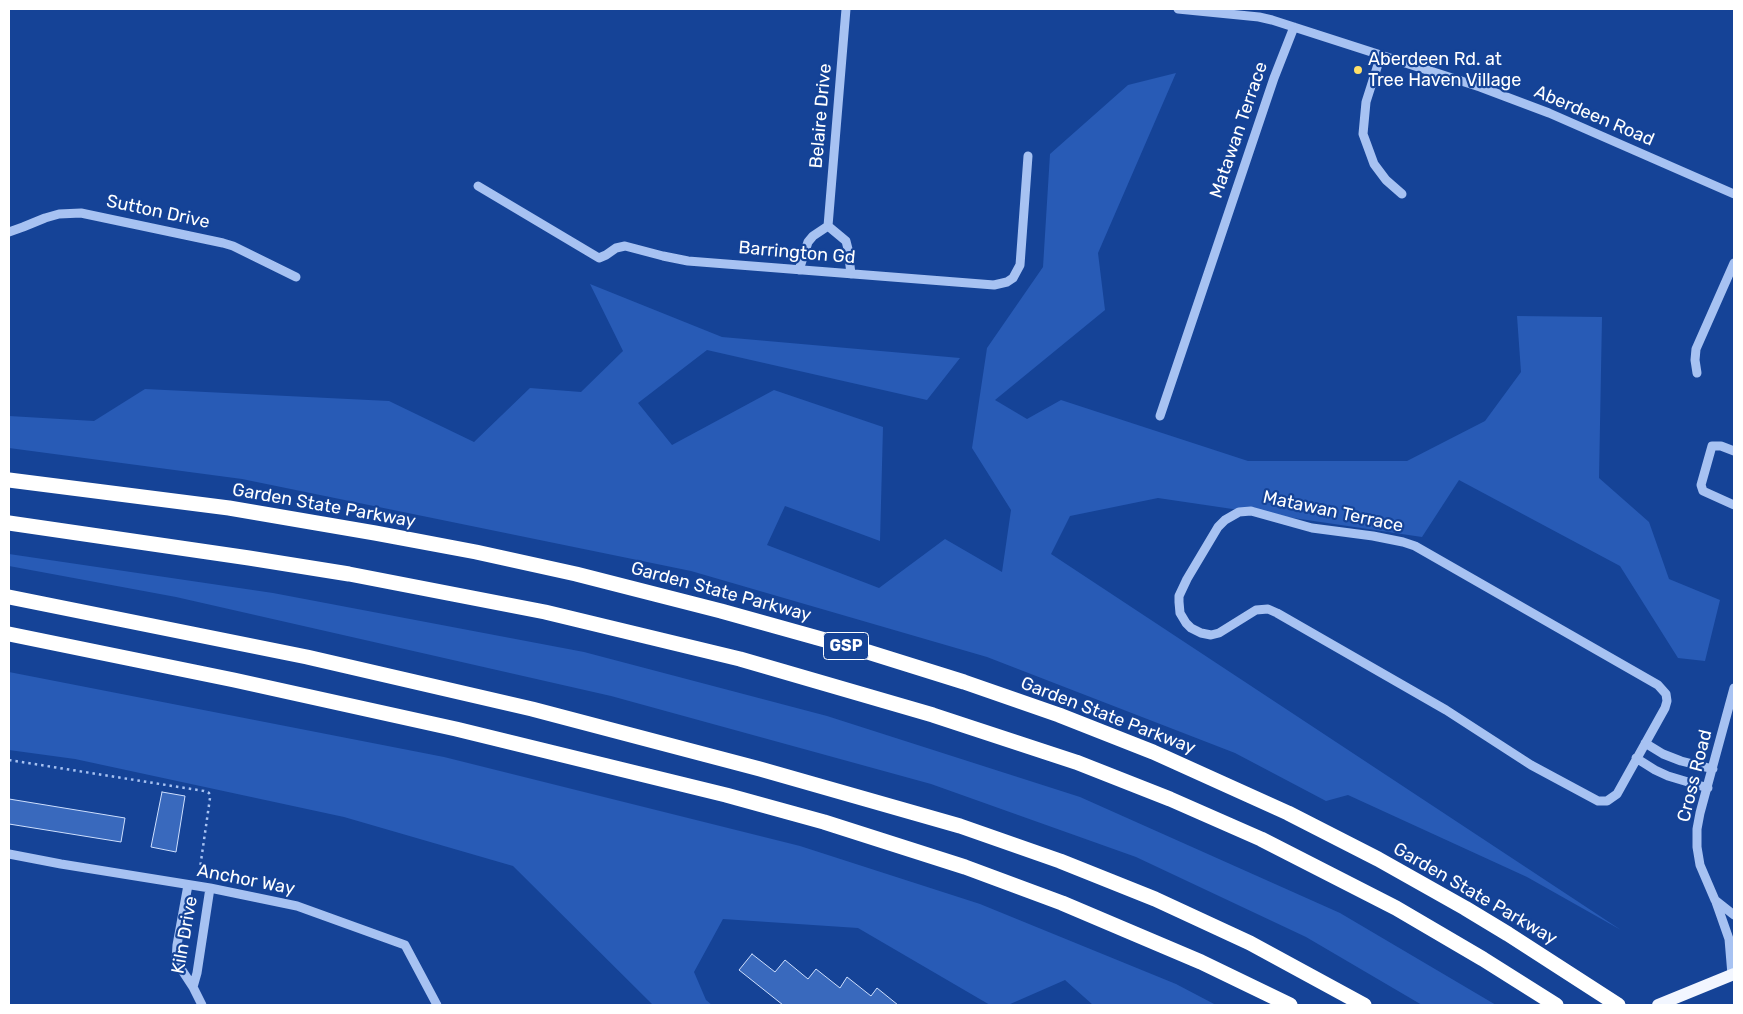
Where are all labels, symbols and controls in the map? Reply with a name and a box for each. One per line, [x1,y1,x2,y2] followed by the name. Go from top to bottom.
[1368,49,1521,92] place label: Aberdeen Rd. at Tree Haven Village
[1206,59,1272,201] street label: Matawan Terrace
[806,63,836,169] street label: Belaire Drive
[1352,64,1364,76] marker: Aberdeen Rd. at Tree Haven Village
[1531,81,1657,151] street label: Aberdeen Road
[104,191,212,233] street label: Sutton Drive
[738,237,856,269] street label: Barrington Gd
[231,479,417,533] street label: Garden State Parkway
[1261,487,1405,537] street label: Matawan Terrace
[628,558,814,626] street label: Garden State Parkway
[824,632,868,659] road number: GSP
[1017,673,1199,759] street label: Garden State Parkway
[1673,728,1717,824] street label: Cross Road
[1389,838,1561,950] street label: Garden State Parkway
[195,860,297,900] street label: Anchor Way
[168,895,202,975] street label: Kiln Drive

